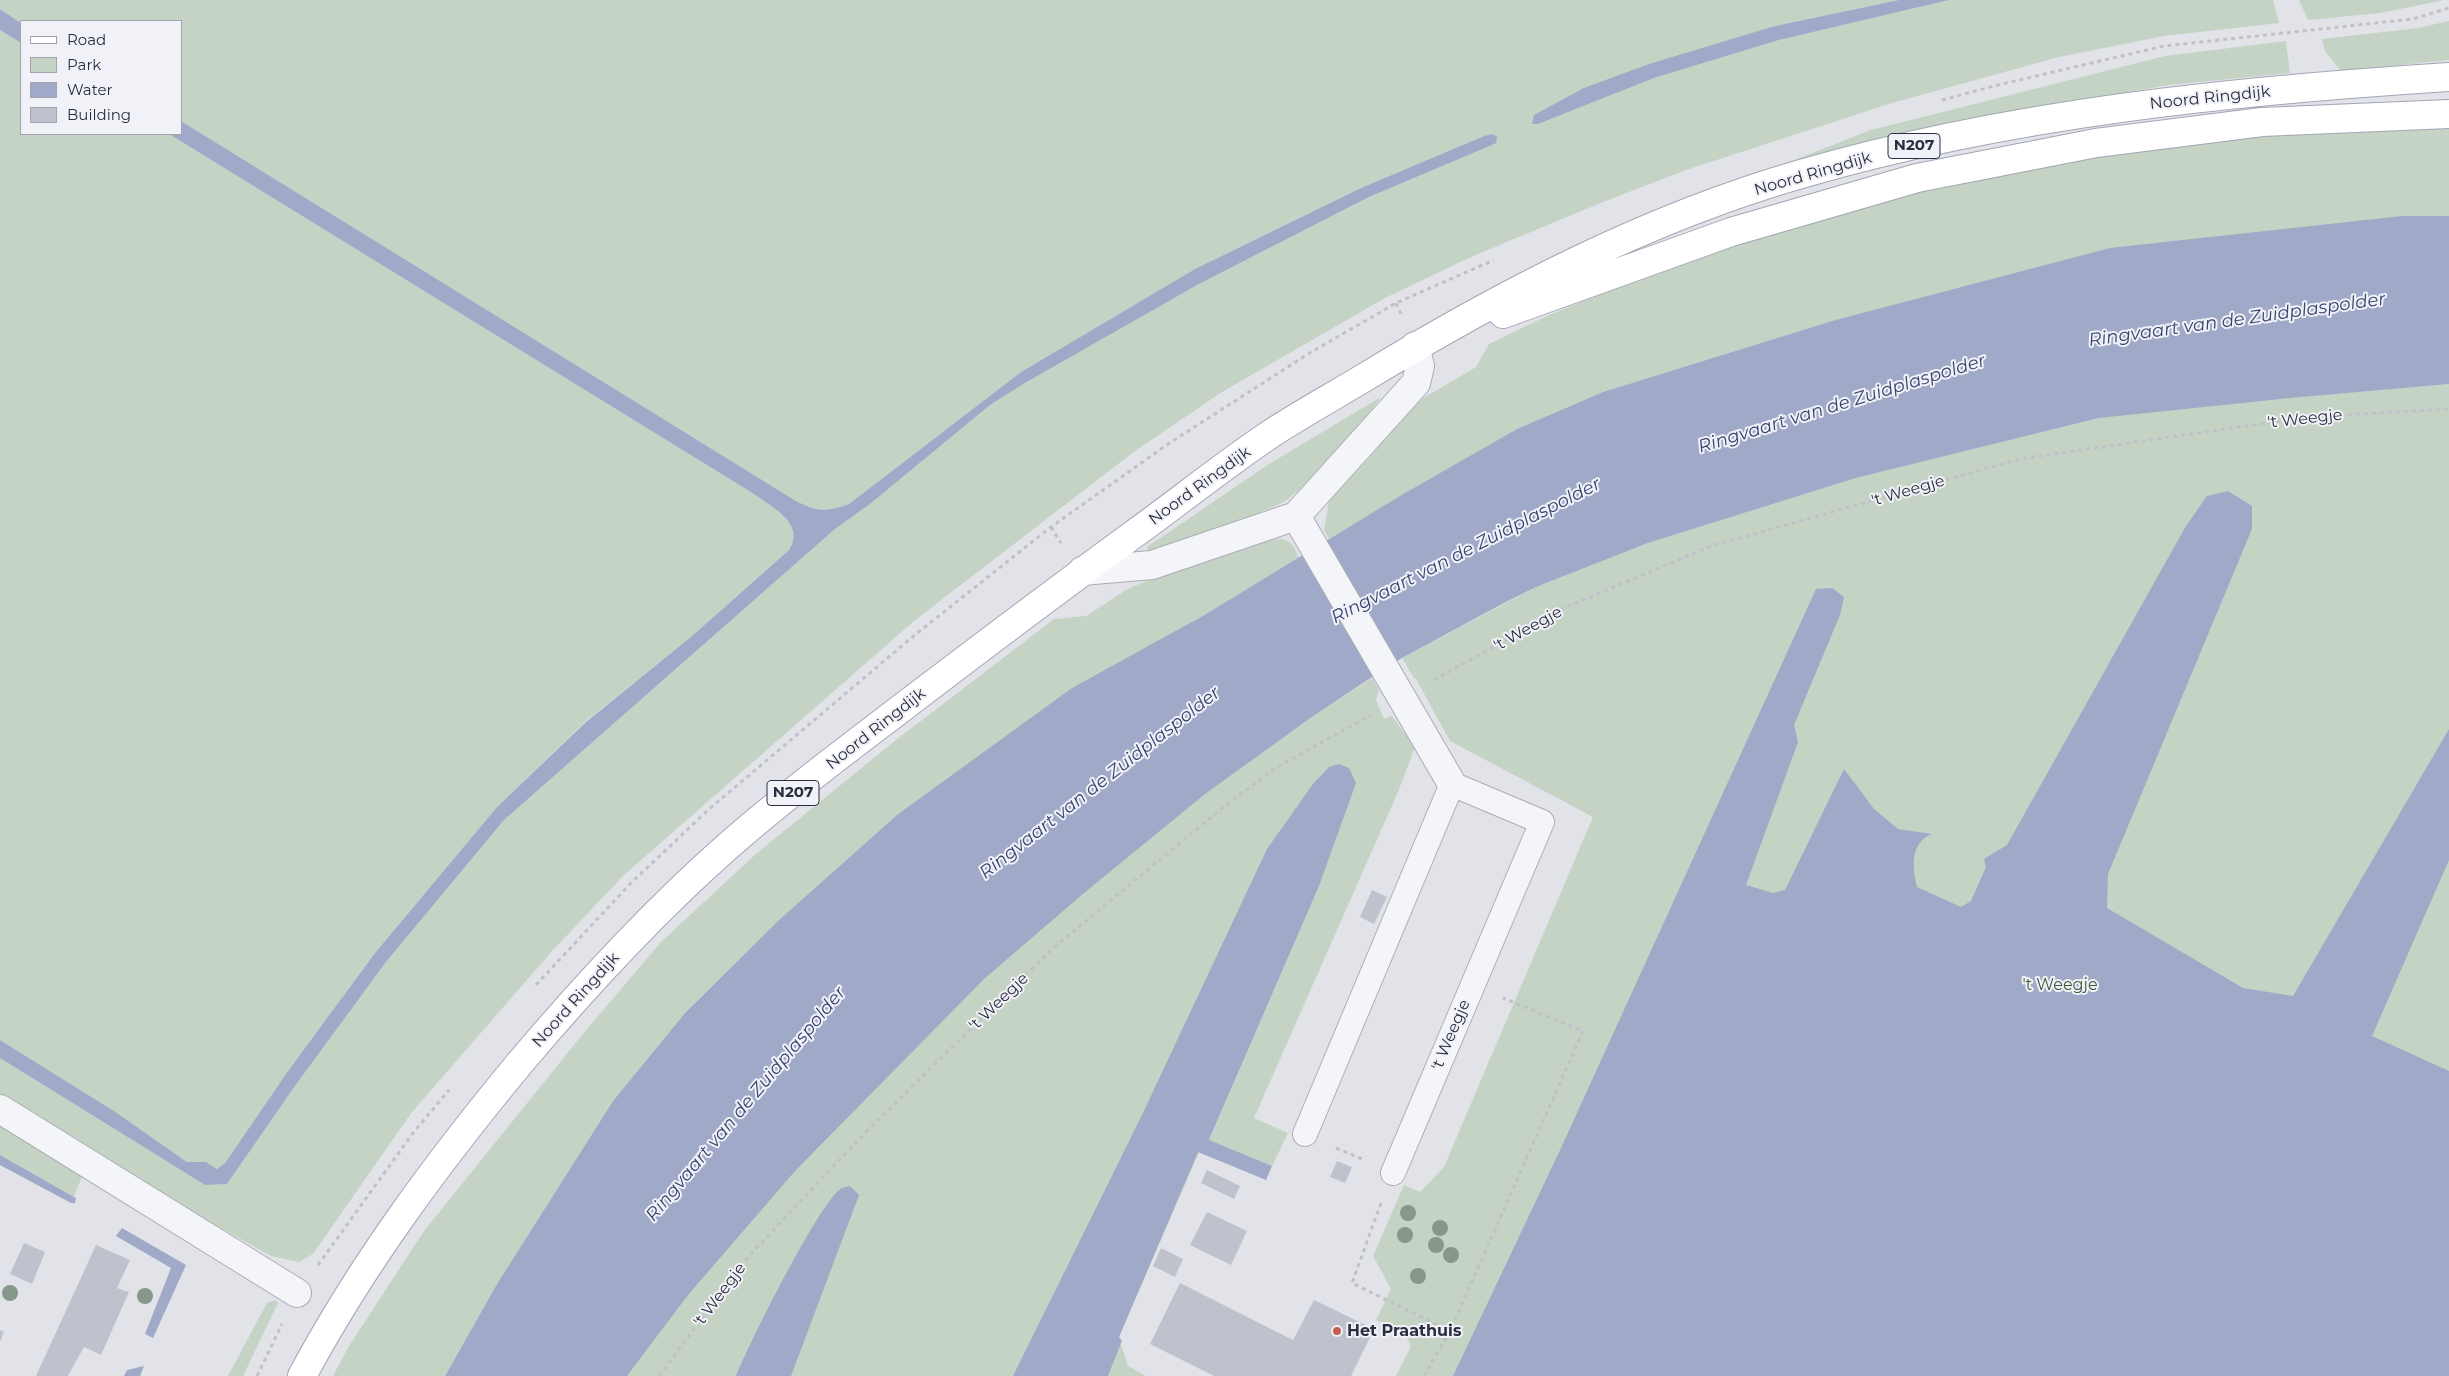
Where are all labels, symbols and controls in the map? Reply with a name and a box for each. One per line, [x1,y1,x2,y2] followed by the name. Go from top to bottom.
[20,20,182,135] legend
[67,30,106,49] text: Road
[67,55,101,74] text: Park
[67,80,113,99] text: Water
[2149,82,2271,114] street label: Noord Ringdijk
[67,105,131,124] text: Building
[1888,134,1940,158] road number: N207
[1752,148,1874,200] street label: Noord Ringdijk
[2087,288,2387,352] water label: Ringvaart van de Zuidplaspolder
[1696,350,1988,458] water label: Ringvaart van de Zuidplaspolder
[2267,406,2343,432] street label: 't Weegje
[1145,443,1255,529] street label: Noord Ringdijk
[1869,471,1947,511] street label: 't Weegje
[1328,473,1604,629] water label: Ringvaart van de Zuidplaspolder
[1490,602,1566,656] street label: 't Weegje
[975,682,1225,884] water label: Ringvaart van de Zuidplaspolder
[822,684,930,774] street label: Noord Ringdijk
[767,780,819,806] road number: N207
[528,949,624,1051] street label: Noord Ringdijk
[965,969,1033,1035] street label: 't Weegje
[2022,975,2098,995] park label: 't Weegje
[641,982,851,1226] water label: Ringvaart van de Zuidplaspolder
[1427,997,1475,1073] street label: 't Weegje
[690,1259,750,1331] street label: 't Weegje
[1347,1321,1461,1341] place label: Het Praathuis
[1331,1325,1343,1337] marker: Het Praathuis

